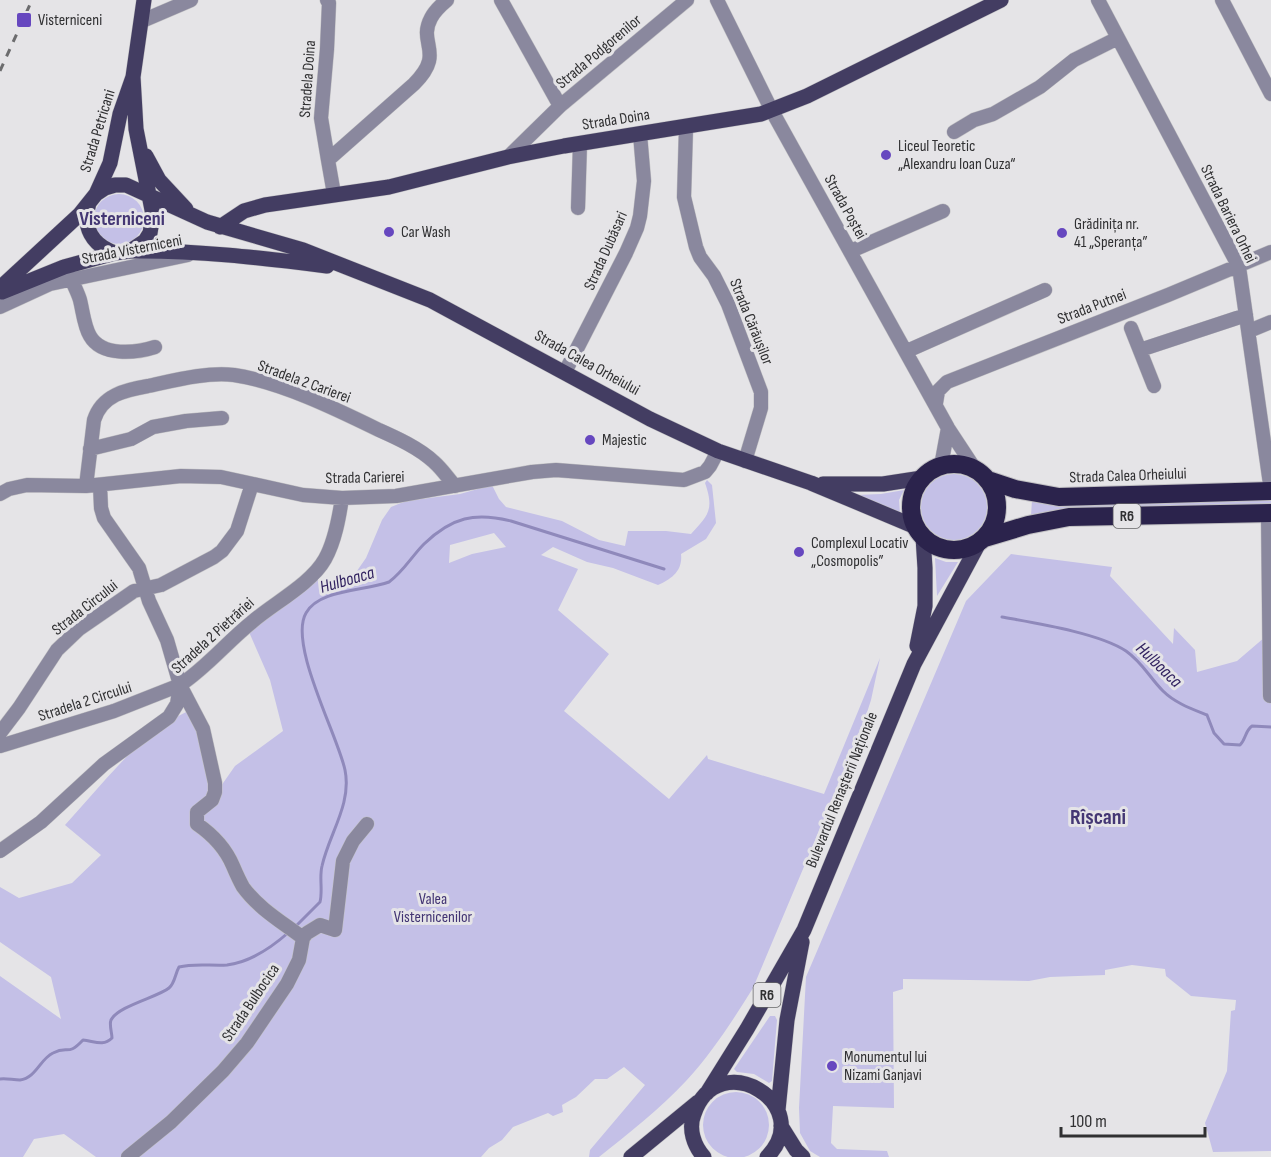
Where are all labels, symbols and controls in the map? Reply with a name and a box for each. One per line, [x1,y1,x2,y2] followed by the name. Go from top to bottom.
[15,11,33,29] marker: Visterniceni
[38,11,102,30] place label: Visterniceni
[553,11,646,93] street label: Strada Podgorenilor
[296,40,320,118] street label: Stradela Doina
[76,87,120,175] street label: Strada Petricani
[581,105,651,135] street label: Strada Doina
[898,137,1015,174] place label: Liceul Teoretic „Alexandru Ioan Cuza“
[879,148,893,162] marker: Liceul Teoretic „Alexandru Ioan Cuza“
[1196,162,1260,266] street label: Strada Bariera Orhei
[820,171,871,243] street label: Strada Poștei
[79,207,165,231] district label: Visterniceni
[580,209,632,293] street label: Strada Dubăsari
[1074,215,1148,252] place label: Grădinița nr. 41 „Speranța”
[401,223,451,242] place label: Car Wash
[382,225,396,239] marker: Car Wash
[1055,226,1069,240] marker: Grădinița nr. 41 „Speranța”
[80,231,184,269] street label: Strada Visterniceni
[725,276,777,368] street label: Strada Cărăușilor
[1055,285,1129,329] street label: Strada Putnei
[531,326,643,400] street label: Strada Calea Orheiului
[255,356,353,408] street label: Stradela 2 Carierei
[602,431,647,450] place label: Majestic
[583,433,597,447] marker: Majestic
[1069,464,1187,488] street label: Strada Calea Orheiului
[325,468,405,488] street label: Strada Carierei
[1114,504,1140,528] road number: R6
[811,534,908,571] place label: Complexul Locativ „Cosmopolis”
[792,545,806,559] marker: Complexul Locativ „Cosmopolis”
[317,562,377,598] water label: Hulboaca
[48,576,122,640] street label: Strada Circului
[168,594,258,678] street label: Stradela 2 Pietrăriei
[1132,638,1187,692] water label: Hulboaca
[36,678,134,726] street label: Stradela 2 Circului
[802,709,882,871] street label: Bulevardul Renașterii Naționale
[1070,804,1126,831] district label: Rîșcani
[394,890,473,927] park label: Valea Visternicenilor
[218,961,284,1045] street label: Strada Bulbocica
[754,983,780,1007] road number: R6
[844,1048,927,1085] place label: Monumentul lui Nizami Ganjavi
[825,1059,839,1073] marker: Monumentul lui Nizami Ganjavi
[1061,1100,1205,1138] scale bar
[1070,1111,1107,1132] text: 100 m

